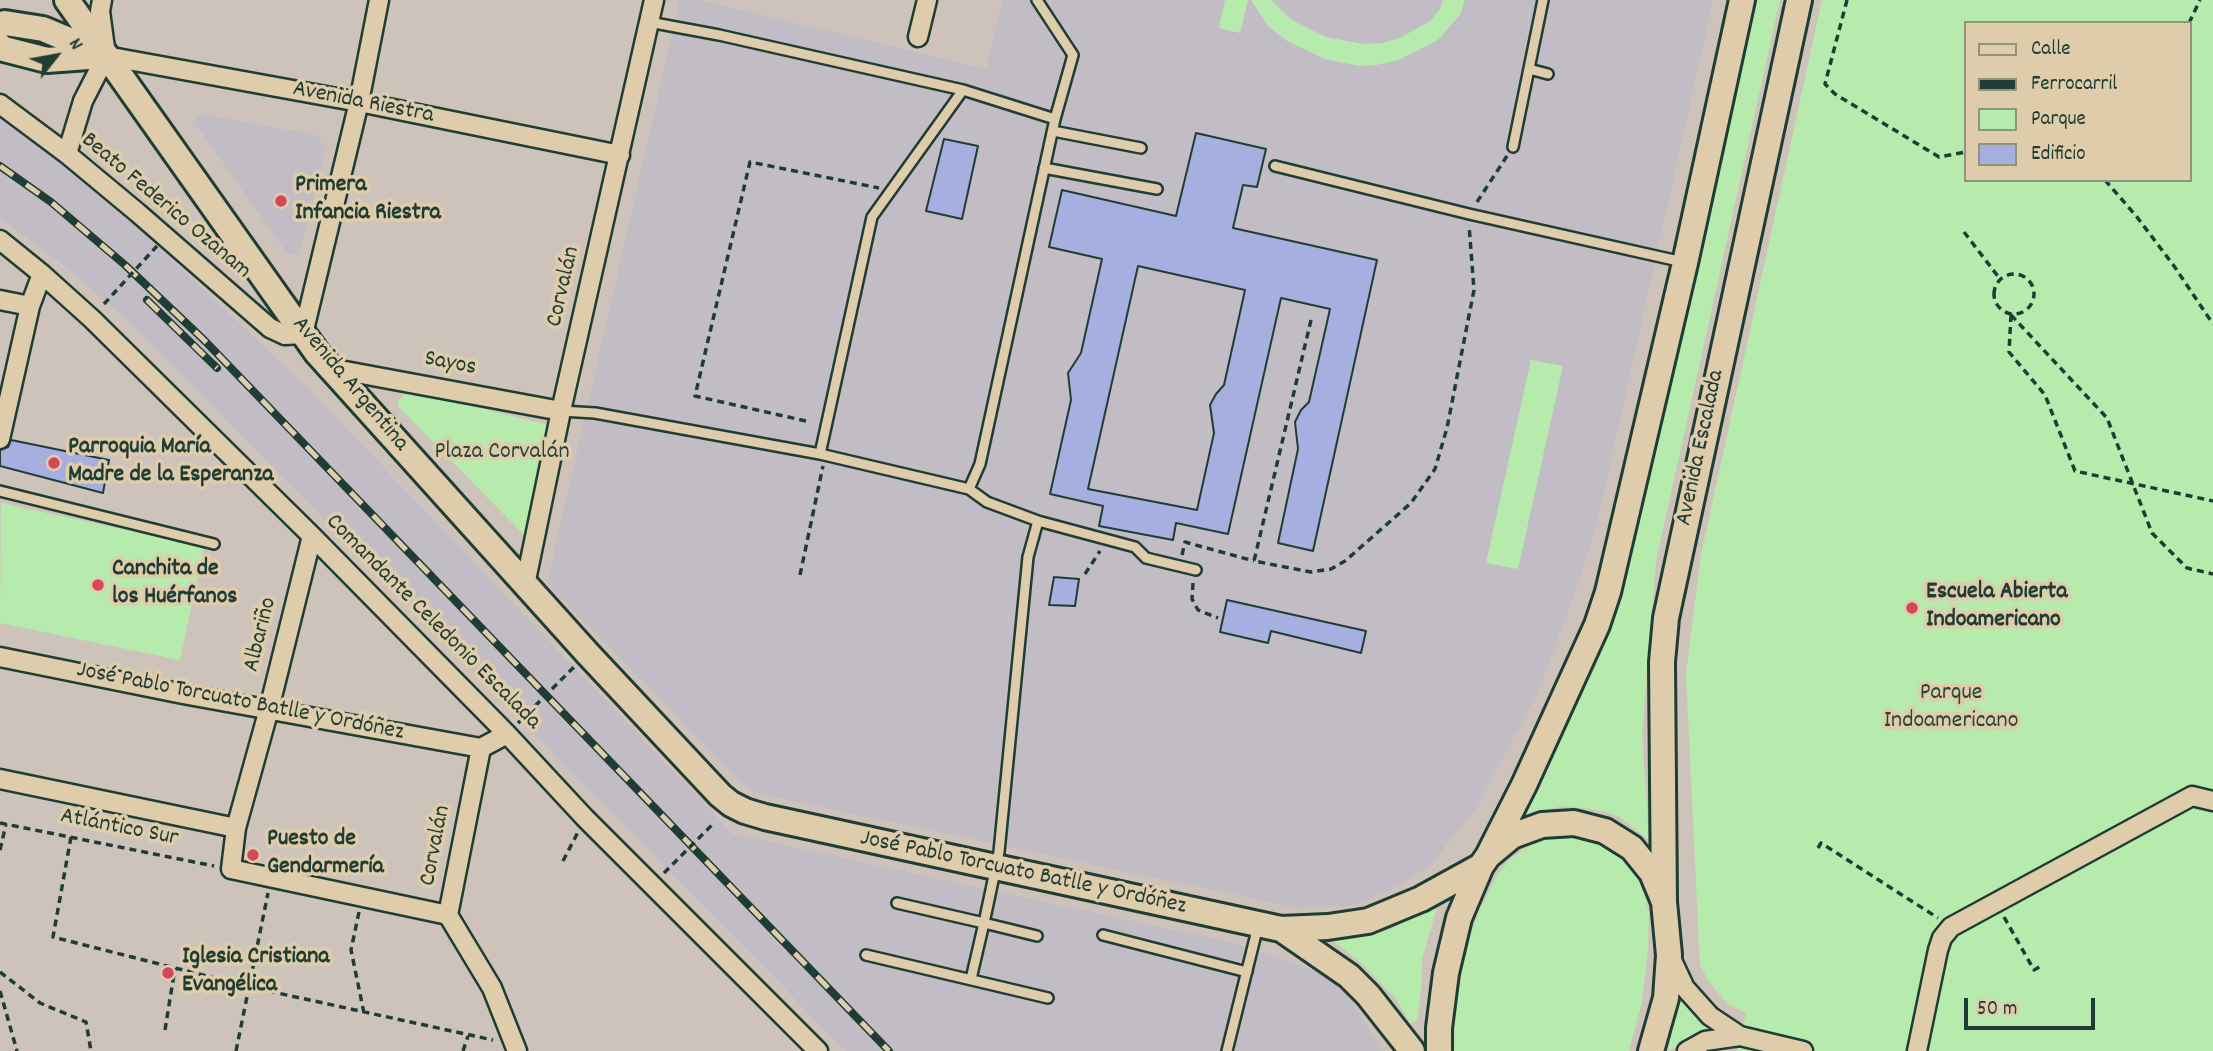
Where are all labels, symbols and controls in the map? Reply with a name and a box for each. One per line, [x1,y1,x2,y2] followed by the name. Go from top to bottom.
[21,21,91,91] north arrow
[1965,21,2192,182] legend
[60,34,88,56] text: N
[2031,35,2070,65] text: Calle
[2031,70,2117,100] text: Ferrocarril
[290,76,436,132] street label: Avenida Riestra
[2031,105,2086,135] text: Parque
[74,127,256,287] street label: Beato Federico Ozanam
[2031,140,2086,170] text: Edificio
[295,173,441,229] place label: Primera Infancia Riestra
[273,193,289,209] marker: Primera Infancia Riestra
[542,244,588,330] street label: Corvalán
[284,312,414,458] street label: Avenida Argentina
[422,346,478,384] street label: Sayos
[1671,367,1733,529] street label: Avenida Escalada
[68,435,274,491] place label: Parroquia María Madre de la Esperanza
[434,440,570,468] park label: Plaza Corvalán
[46,455,62,471] marker: Parroquia María Madre de la Esperanza
[318,509,546,737] street label: Comandante Celedonio Escalada
[112,557,237,613] place label: Canchita de los Huérfanos
[90,577,106,593] marker: Canchita de los Huérfanos
[1926,580,2067,636] place label: Escuela Abierta Indoamericano
[239,595,285,675] street label: Albariño
[1904,600,1920,616] marker: Escuela Abierta Indoamericano
[74,657,406,749] street label: José Pablo Torcuato Batlle y Ordóñez
[1884,681,2018,737] park label: Parque Indoamericano
[58,803,180,855] street label: Atlántico Sur
[415,803,459,889] street label: Corvalán
[857,825,1189,923] street label: José Pablo Torcuato Batlle y Ordóñez
[267,827,384,883] place label: Puesto de Gendarmería
[245,847,261,863] marker: Puesto de Gendarmería
[182,945,330,1001] place label: Iglesia Cristiana Evangélica
[160,965,176,981] marker: Iglesia Cristiana Evangélica
[1968,984,2099,1028] scale bar
[1977,995,2017,1025] text: 50 m

